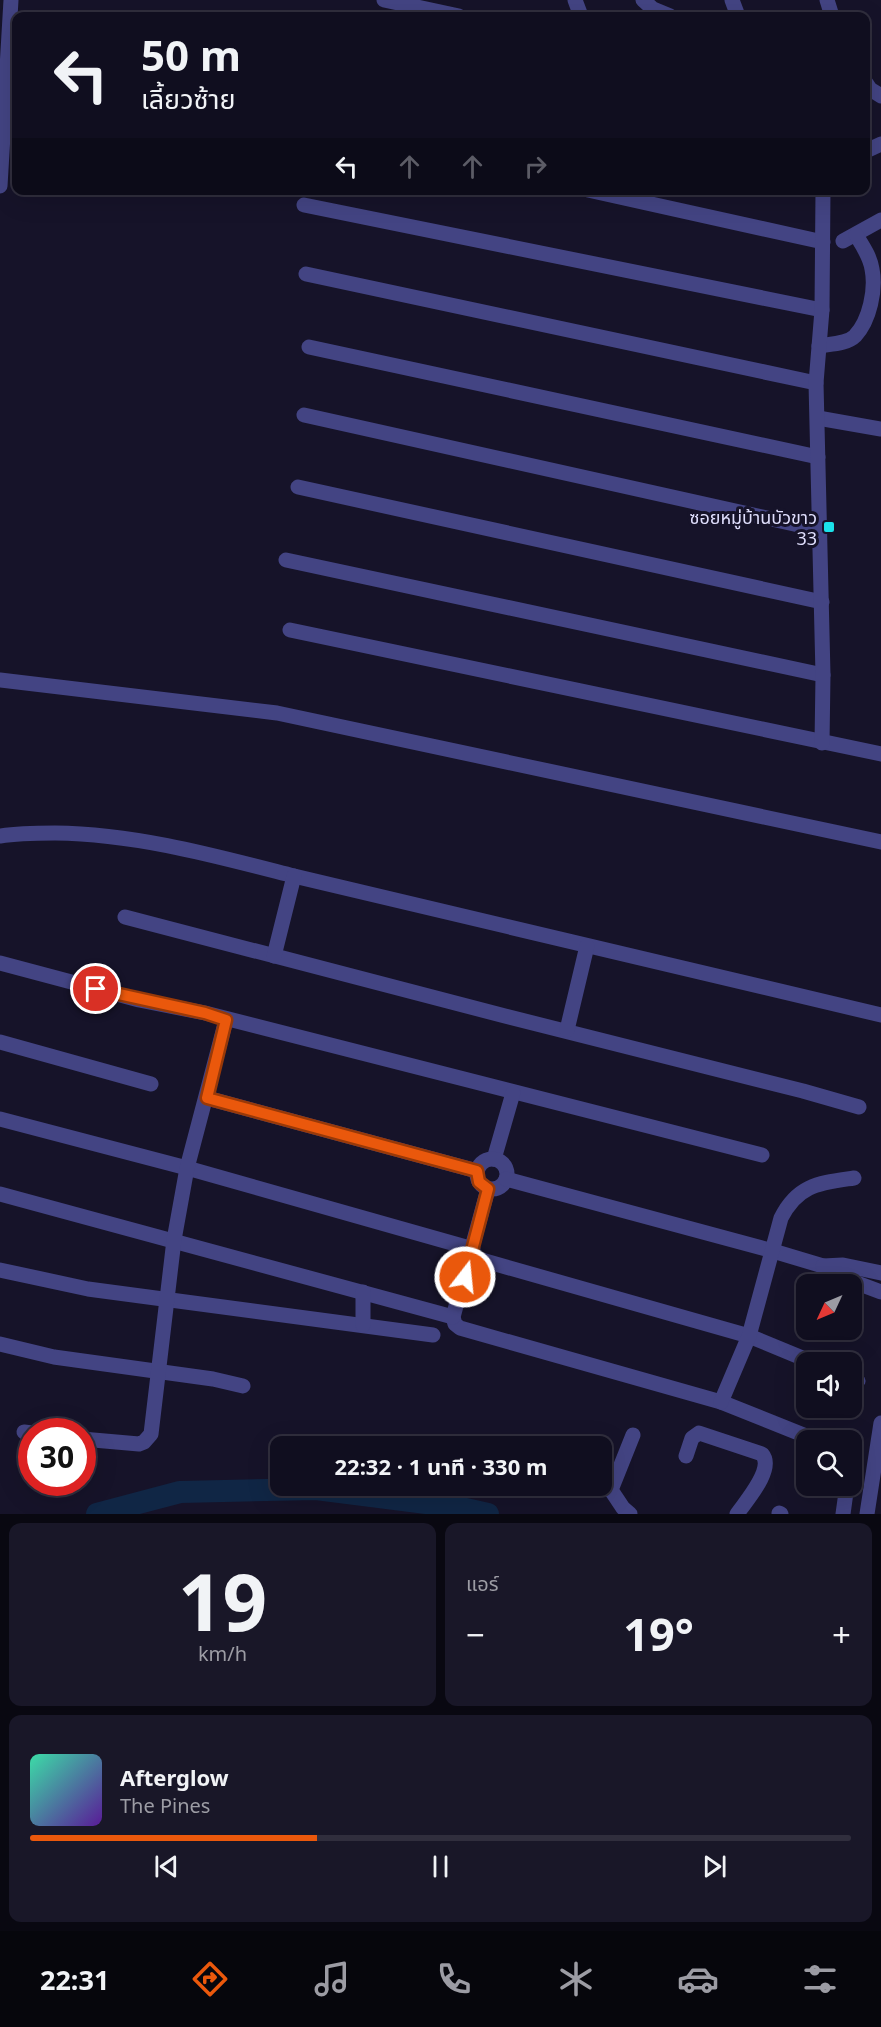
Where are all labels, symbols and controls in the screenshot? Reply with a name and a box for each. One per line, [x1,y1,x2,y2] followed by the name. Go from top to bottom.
[141,26,241,83] text: 50 m
[42,36,120,114] icon: left
[141,80,235,117] text: เลี้ยวซ้าย
[330,150,363,183] icon: left
[393,150,426,183] icon: ahead
[456,150,489,183] icon: ahead
[519,150,552,183] icon: right
[689,505,817,550] place label: ซอยหมู่บ้านบัวขาว 33
[822,520,836,534] marker: ซอยหมู่บ้านบัวขาว 33
[70,963,121,1014] pin
[79,972,112,1005] icon: arrive
[433,1245,497,1309] position arrow
[796,1274,862,1340] north arrow
[796,1274,862,1496] map controls
[796,1352,862,1418] button: sound
[18,1418,96,1496] speed limit sign: 30
[796,1430,862,1496] button: search
[335,1451,547,1481] text: 22:32 · 1 นาที · 330 m
[178,1548,267,1654] text: 19
[466,1570,498,1597] text: แอร์
[623,1603,694,1664] text: 19°
[466,1612,485,1657] text: −
[832,1612,851,1657] text: +
[198,1640,247,1667] text: km/h
[120,1762,229,1792] text: Afterglow
[120,1792,210,1819] text: The Pines
[150,1850,183,1883] icon: previous
[424,1850,457,1883] icon: pause
[698,1850,731,1883] icon: next
[189,1958,231,2000] icon: directions
[311,1958,353,2000] icon: music
[433,1958,475,2000] icon: phone
[555,1958,597,2000] icon: climate
[677,1958,719,2000] icon: car
[799,1958,841,2000] icon: filters
[40,1961,109,1998] text: 22:31

